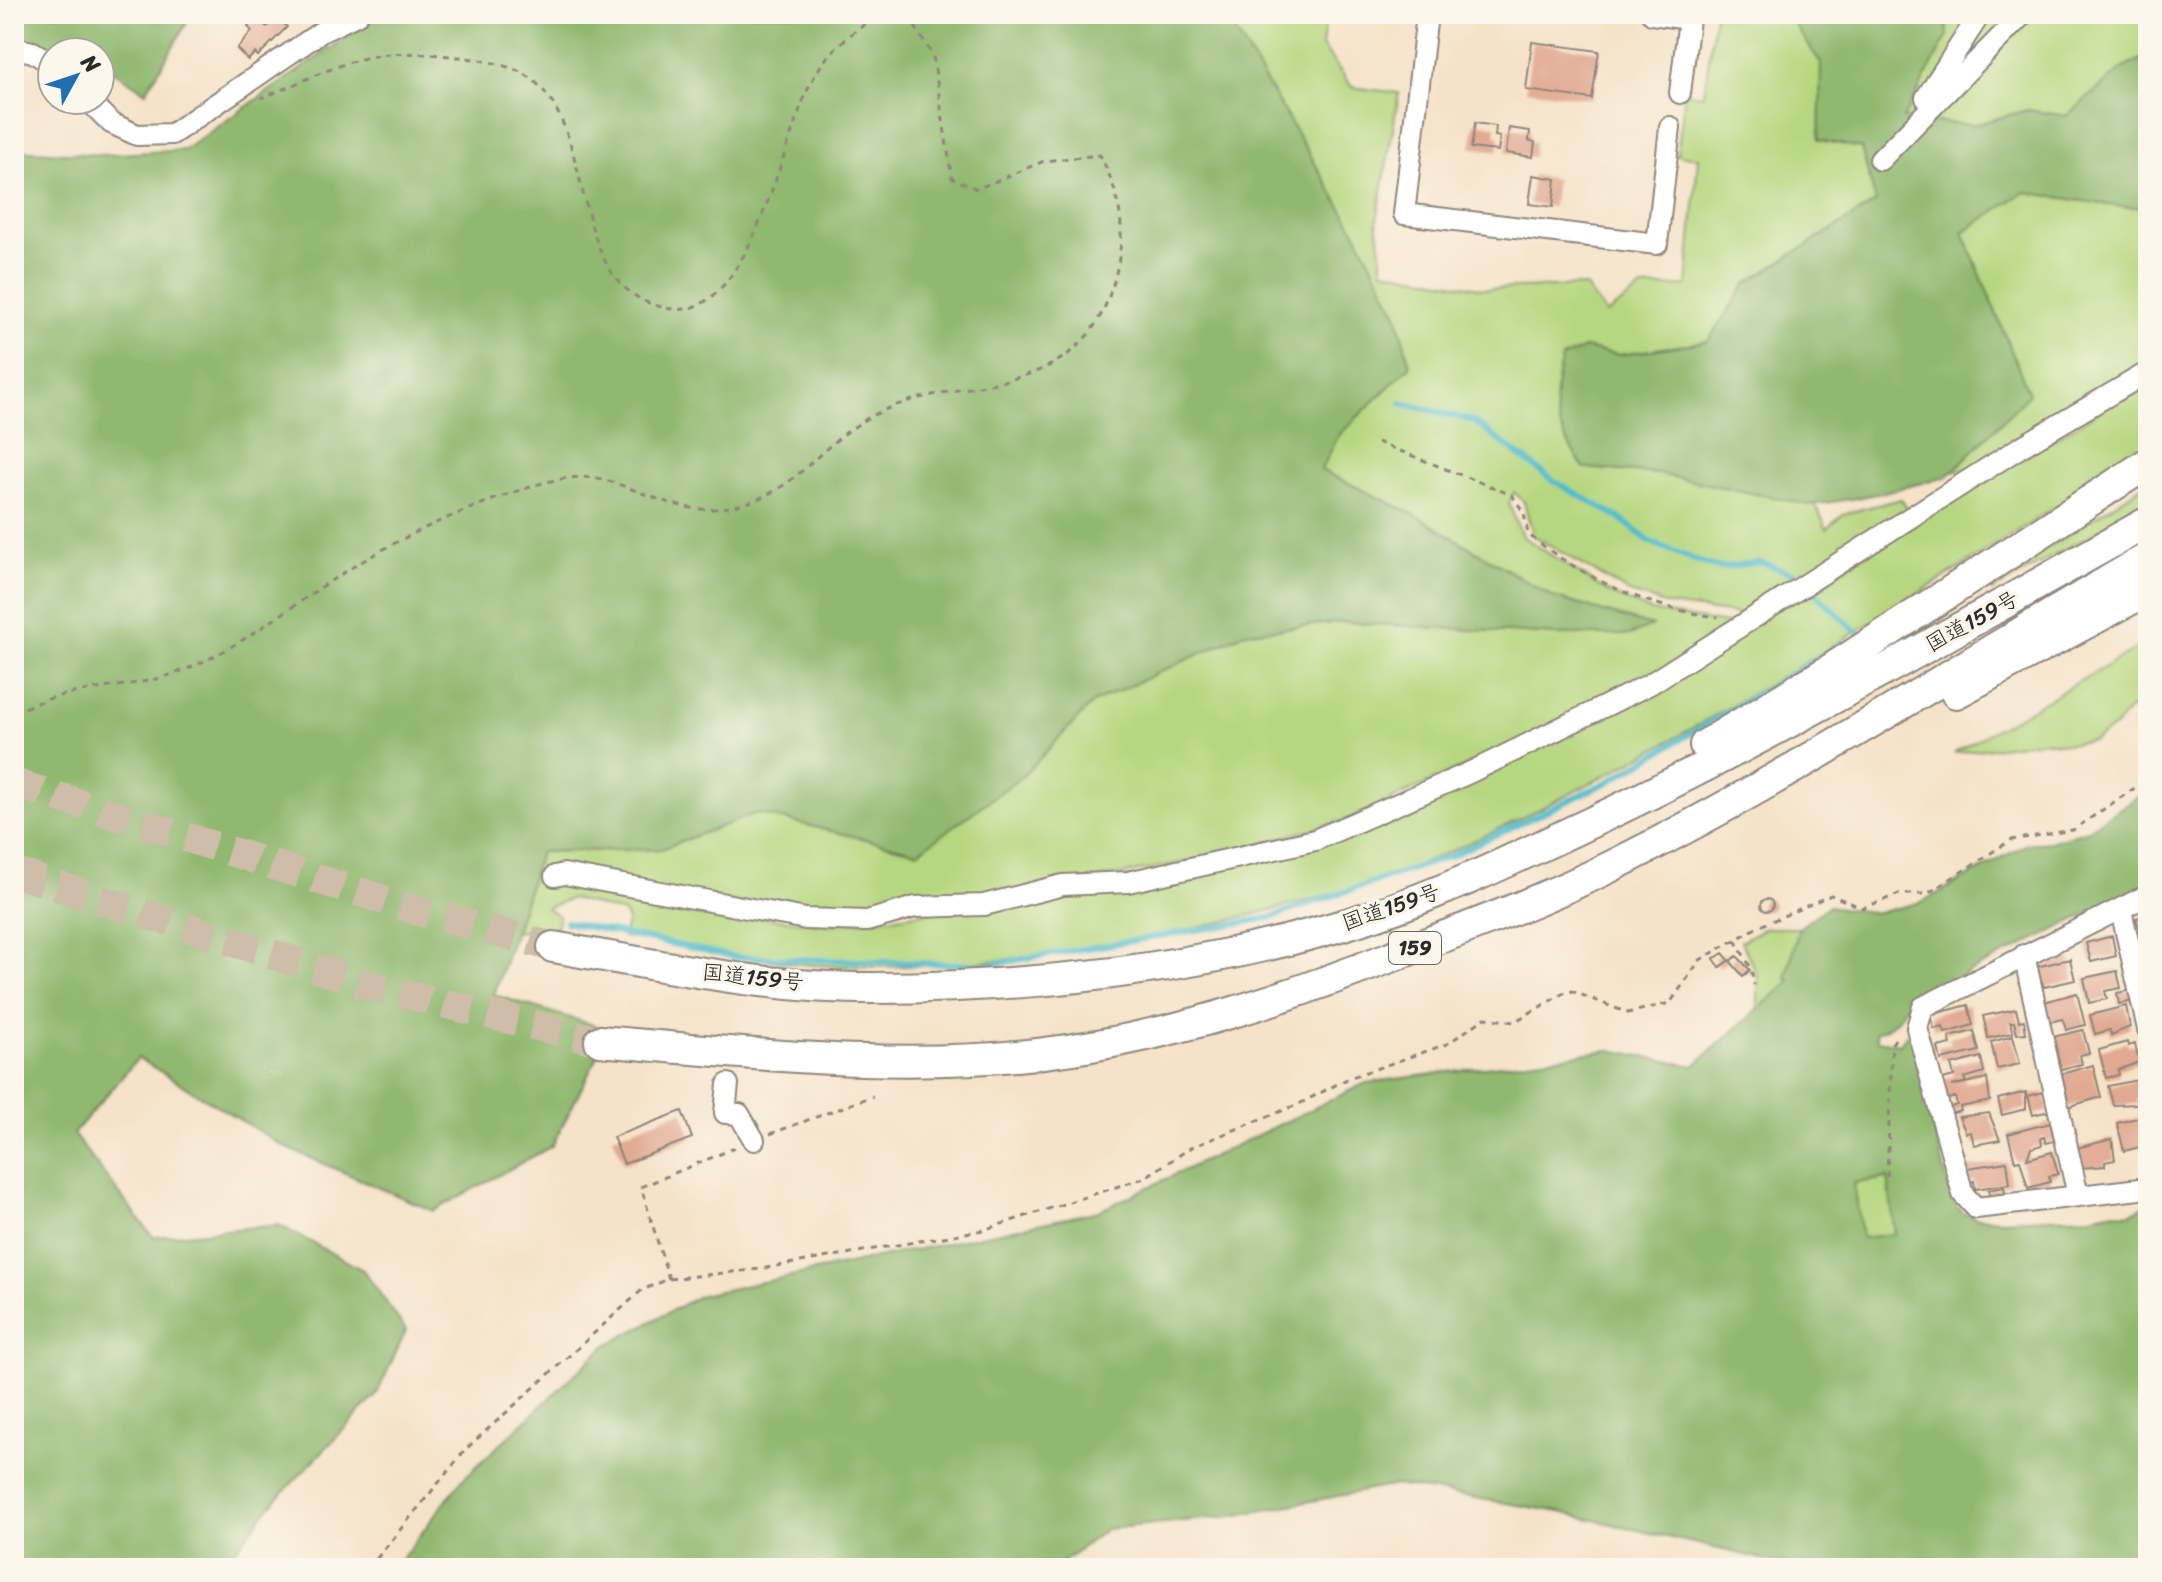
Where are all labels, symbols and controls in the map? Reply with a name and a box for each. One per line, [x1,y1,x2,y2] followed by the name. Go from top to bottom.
[36,36,116,116] north arrow
[70,44,111,82] text: N
[1918,579,2026,663] street label: 国道159号
[1336,872,1446,942] street label: 国道159号
[1389,932,1441,964] road number: 159
[700,952,806,1002] street label: 国道159号

